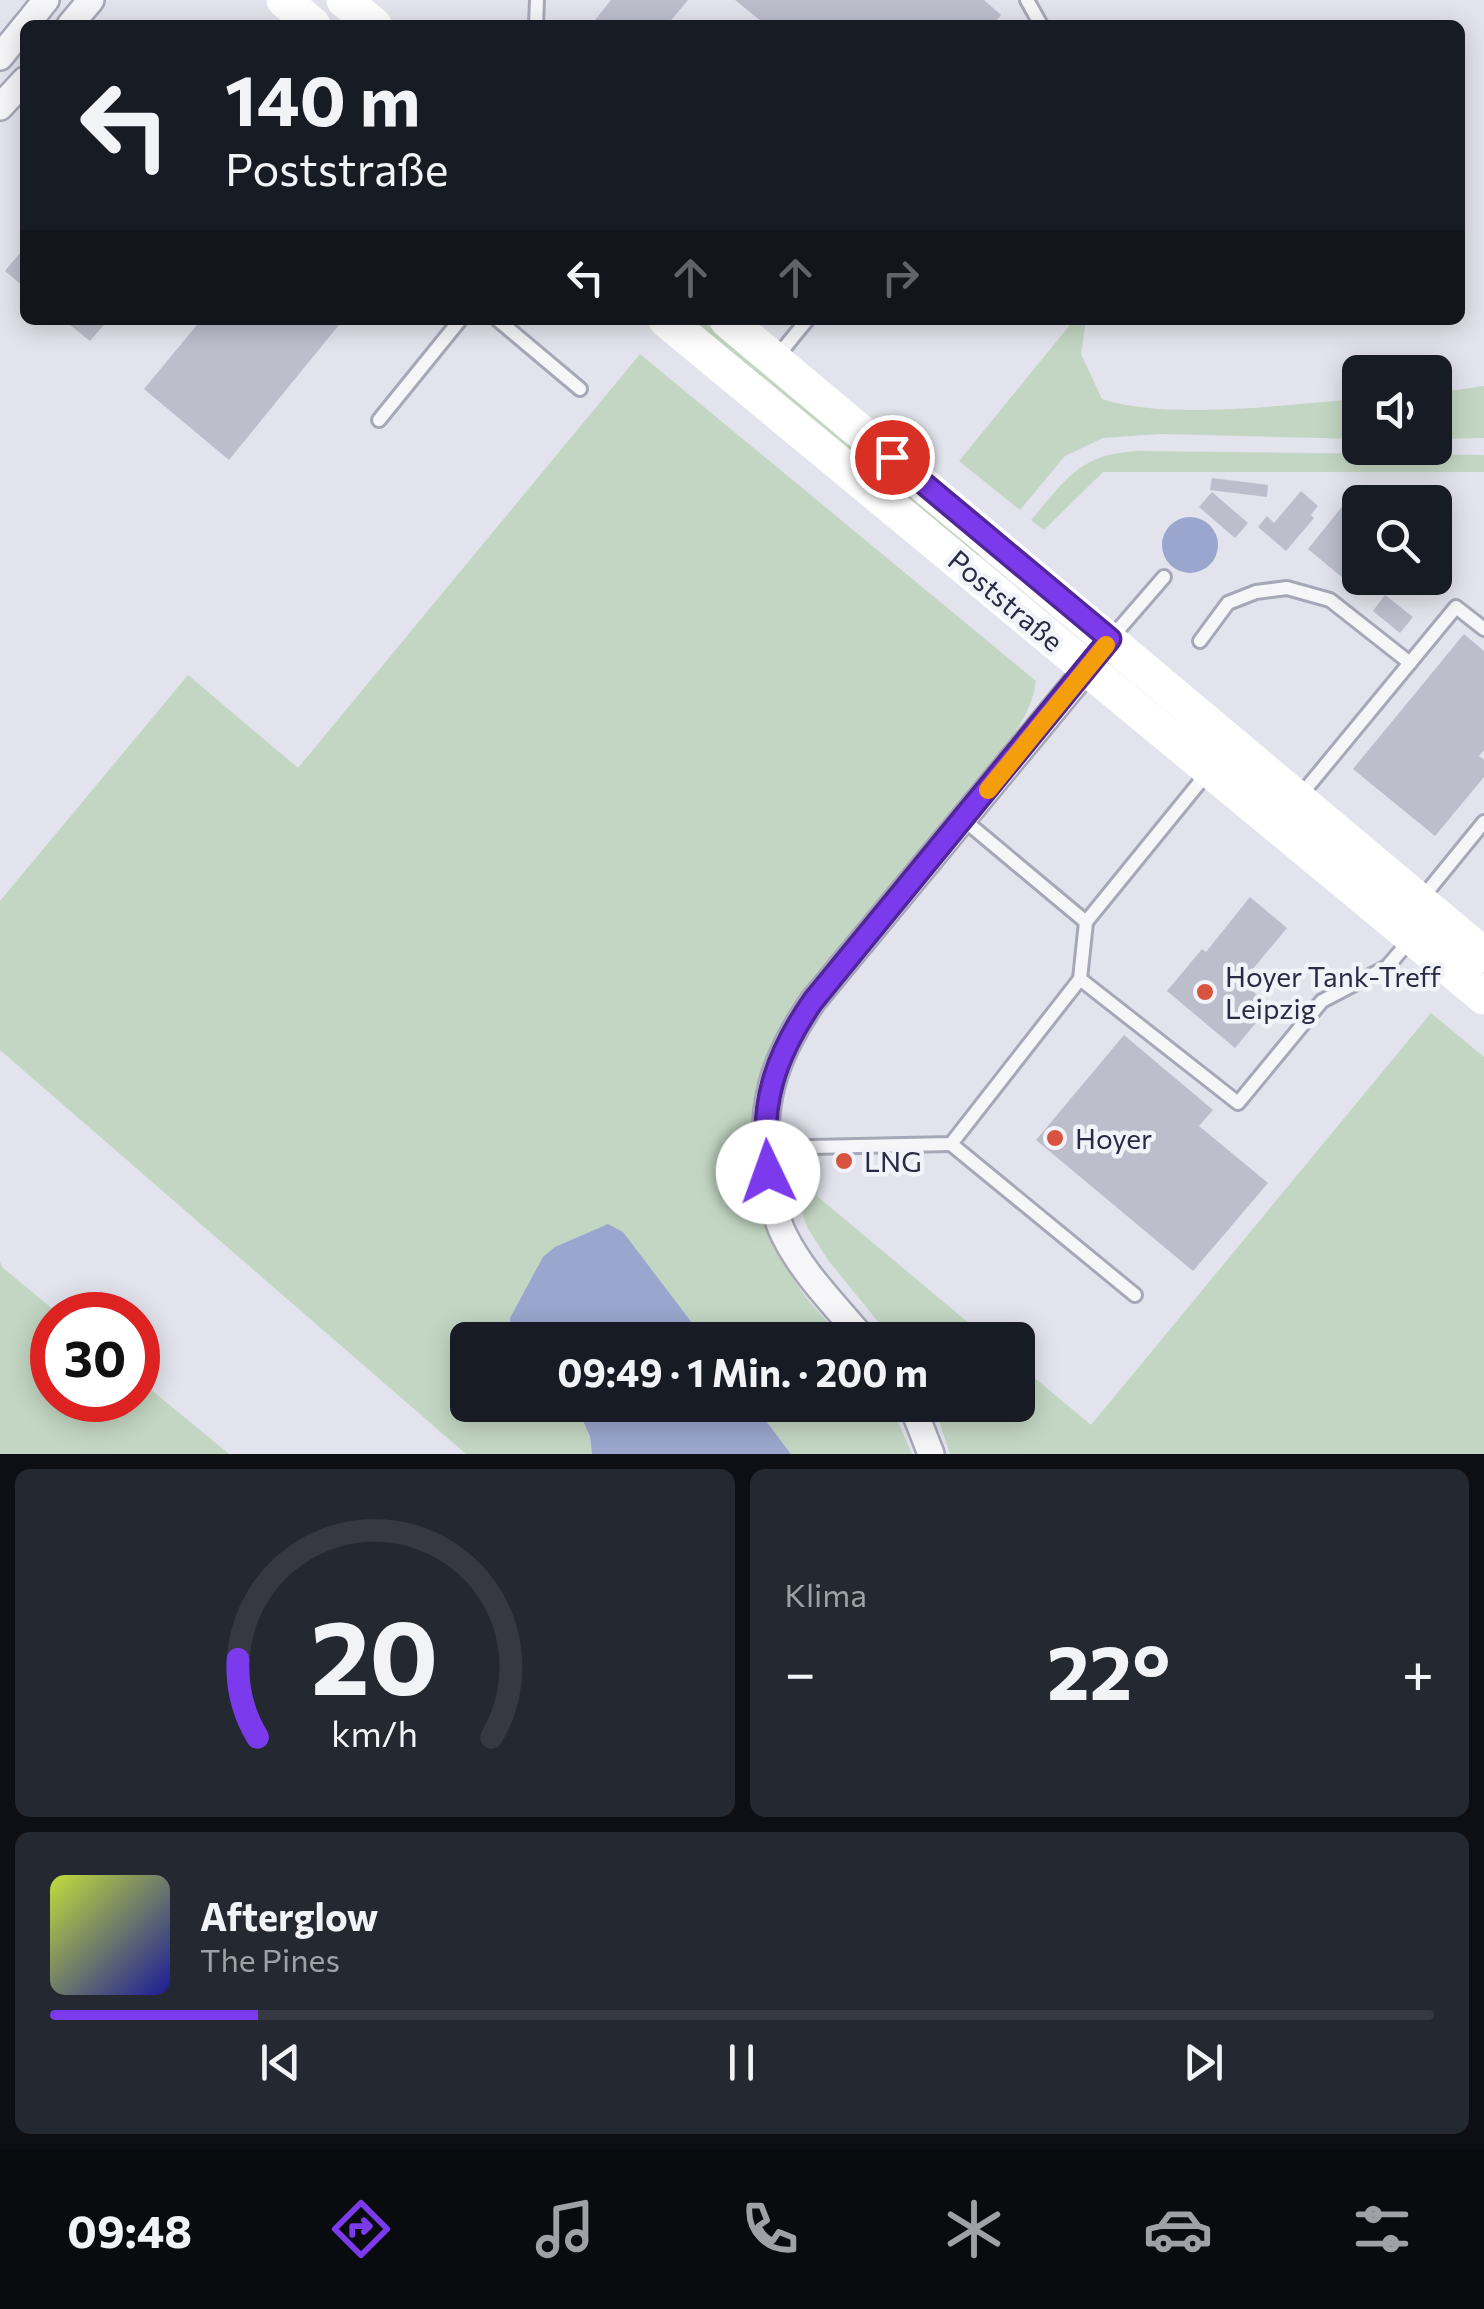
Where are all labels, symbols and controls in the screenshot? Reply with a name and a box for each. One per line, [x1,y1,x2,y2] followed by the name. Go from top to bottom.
[225,55,421,140] text: 140 m
[60,60,190,190] icon: left
[225,140,449,195] text: Poststraße
[558,250,613,305] icon: left
[663,250,718,305] icon: ahead
[768,250,823,305] icon: ahead
[873,250,928,305] icon: right
[1342,355,1452,595] map controls
[1342,355,1452,465] button: sound
[850,415,935,500] pin
[865,430,920,485] icon: arrive
[1342,485,1452,595] button: search
[942,542,1070,658] street label: Poststraße
[1225,959,1441,1025] place label: Hoyer Tank-Treff Leipzig
[1194,981,1216,1003] marker: Hoyer Tank-Treff Leipzig
[716,1120,820,1224] position arrow
[1075,1121,1152,1155] place label: Hoyer
[1044,1127,1066,1149] marker: Hoyer
[864,1144,922,1178] place label: LNG
[833,1150,855,1172] marker: LNG
[30,1292,160,1422] speed limit sign: 30
[557,1348,928,1395] text: 09:49 · 1 Min. · 200 m
[785,1574,867,1614] text: Klima
[311,1589,439,1716] text: 20
[1047,1624,1170,1715] text: 22°
[785,1637,816,1704] text: −
[1402,1637,1434,1704] text: +
[331,1711,418,1754] text: km/h
[200,1892,378,1939] text: Afterglow
[200,1939,340,1979] text: The Pines
[253,2035,308,2090] icon: previous
[714,2035,769,2090] icon: pause
[1176,2035,1231,2090] icon: next
[326,2194,396,2264] icon: directions
[530,2194,600,2264] icon: music
[735,2194,805,2264] icon: phone
[939,2194,1009,2264] icon: climate
[1143,2194,1213,2264] icon: car
[1347,2194,1417,2264] icon: filters
[67,2202,192,2257] text: 09:48

